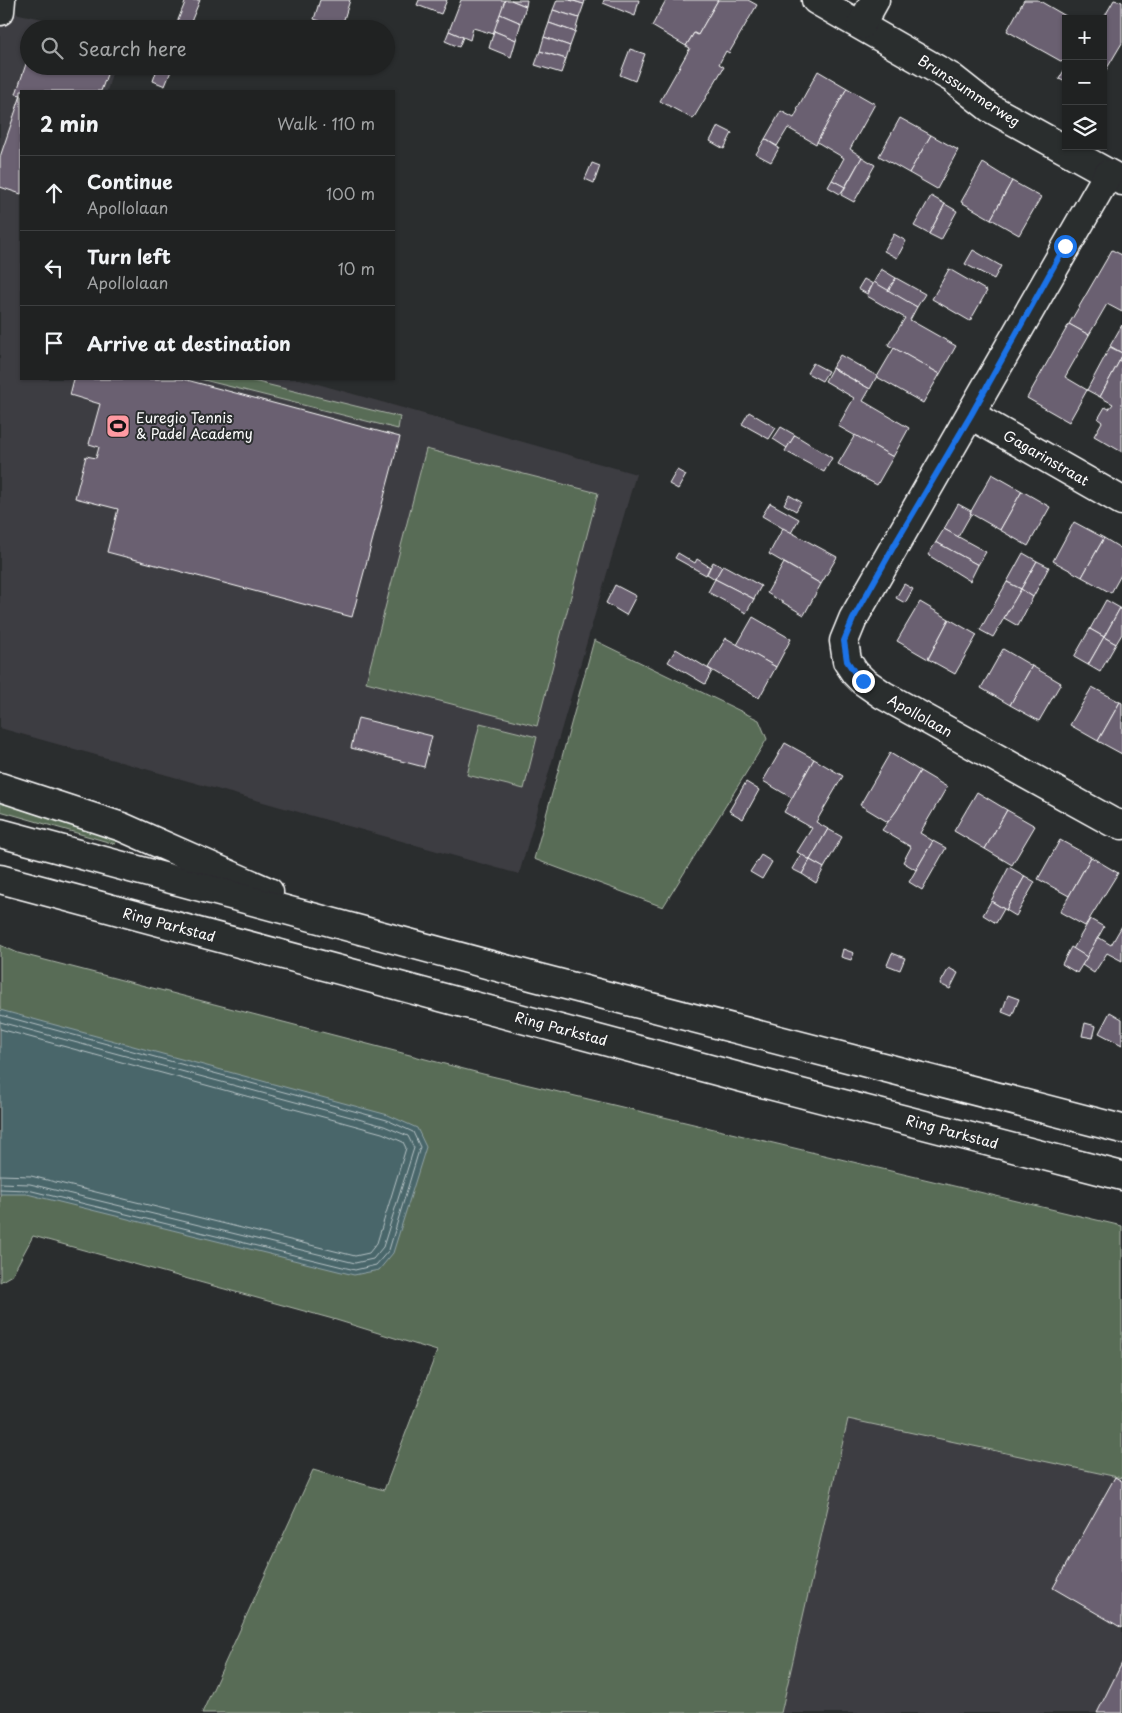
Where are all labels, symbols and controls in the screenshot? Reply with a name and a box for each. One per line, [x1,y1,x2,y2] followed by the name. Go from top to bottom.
[1062,15,1107,150] map controls
[1062,15,1107,60] button: +
[20,20,395,75] search box
[38,34,66,62] icon: search
[78,34,187,62] text: Search here
[914,50,1025,132] street label: Brunssummerweg
[1062,60,1107,105] button: −
[1062,105,1107,150] button: layers
[40,107,99,139] text: 2 min
[277,111,375,135] text: Walk · 110 m
[87,167,173,195] text: Continue
[40,179,68,207] icon: ahead
[326,181,375,205] text: 100 m
[87,195,168,219] text: Apollolaan
[1054,235,1077,258] route start
[87,242,171,270] text: Turn left
[40,254,68,282] icon: left
[338,256,375,280] text: 10 m
[87,270,168,294] text: Apollolaan
[40,329,68,357] icon: arrive
[87,329,291,357] text: Arrive at destination
[136,407,253,444] place label: Euregio Tennis & Padel Academy
[105,413,131,439] sports icon: Euregio Tennis & Padel Academy
[1000,425,1093,491] street label: Gagarinstraat
[852,670,875,693] route end
[884,689,956,742] street label: Apollolaan
[120,902,218,947] street label: Ring Parkstad
[512,1006,610,1051] street label: Ring Parkstad
[903,1109,1001,1154] street label: Ring Parkstad

